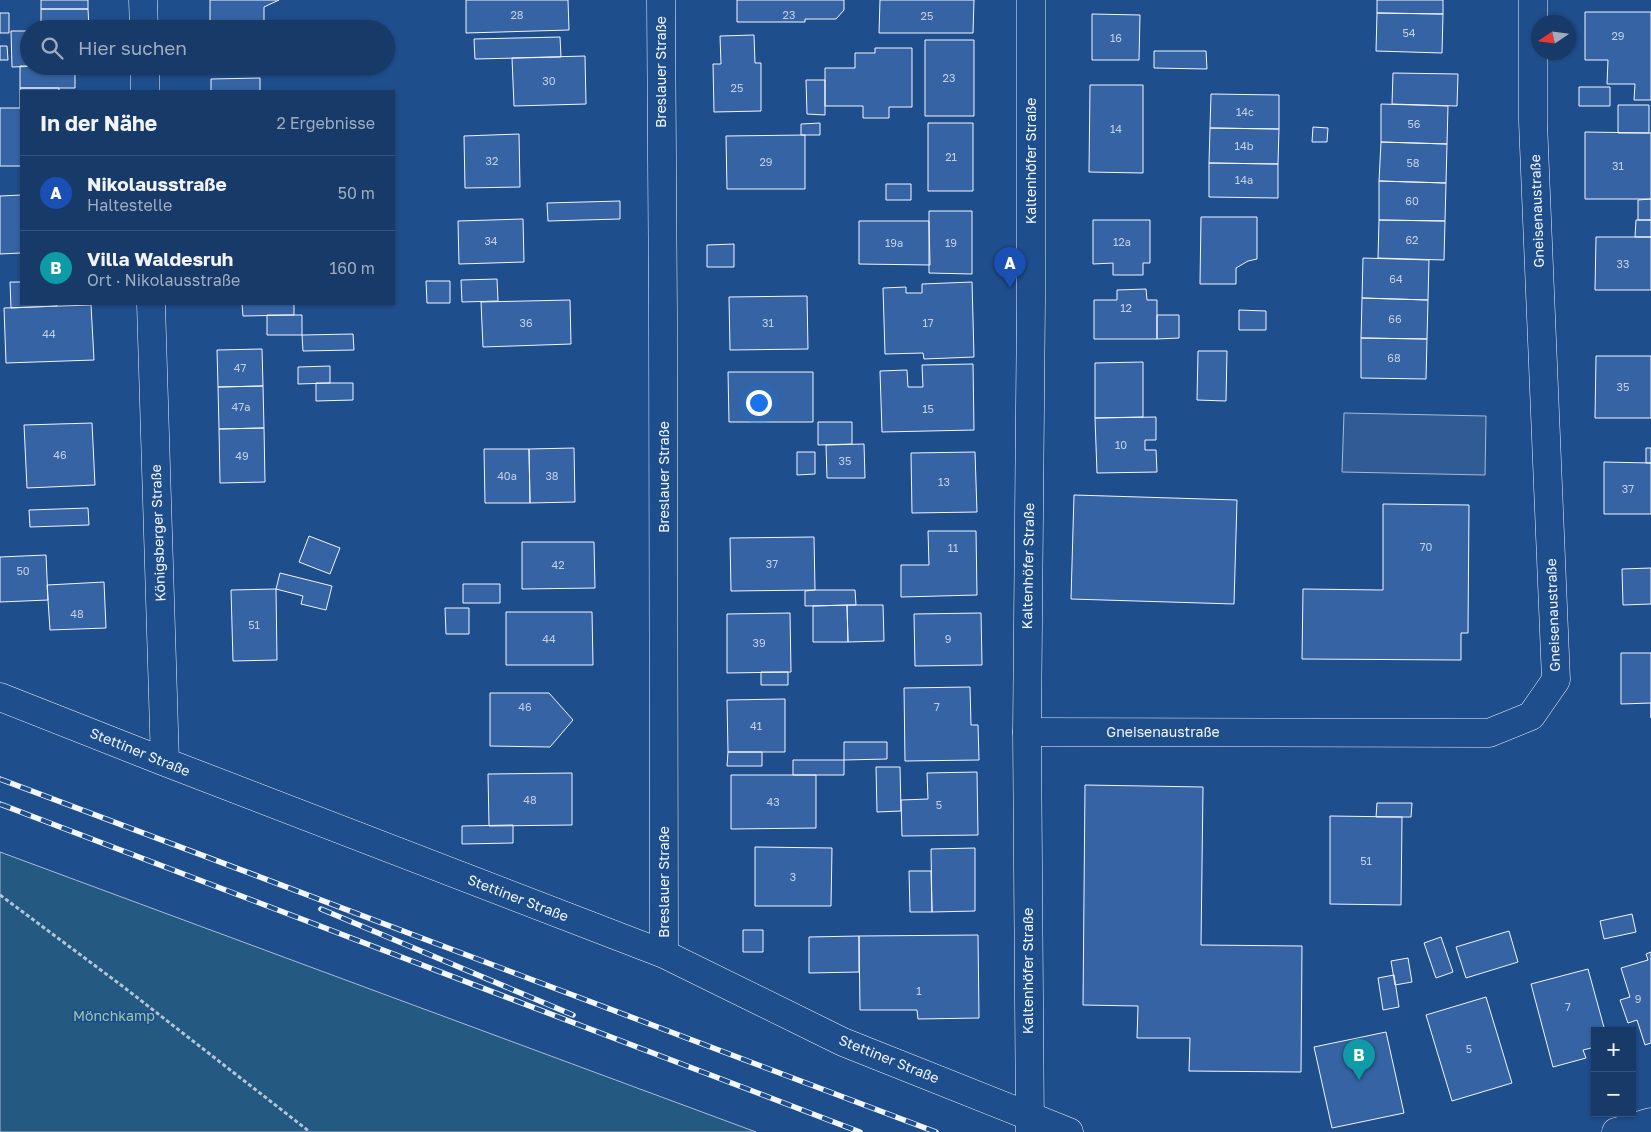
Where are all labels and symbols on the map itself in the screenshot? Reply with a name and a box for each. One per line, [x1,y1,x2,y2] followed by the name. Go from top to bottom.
[510,8,524,21] house number: 28
[783,8,795,21] house number: 23
[921,9,933,22] house number: 25
[1531,15,1576,60] north arrow
[652,16,669,128] street label: Breslauer Straße
[1402,26,1416,39] house number: 54
[1611,29,1625,42] house number: 29
[1110,31,1122,44] house number: 16
[943,71,955,84] house number: 23
[542,74,556,87] house number: 30
[731,81,743,94] house number: 25
[1022,98,1039,224] street label: Kaltenhöfer Straße
[1236,105,1254,118] house number: 14c
[1407,117,1421,130] house number: 56
[1110,122,1122,135] house number: 14
[1235,139,1254,152] house number: 14b
[945,150,957,163] house number: 21
[486,154,498,167] house number: 32
[1526,154,1547,268] street label: Gneisenaustraße
[759,155,773,168] house number: 29
[1406,156,1420,169] house number: 58
[1612,159,1624,172] house number: 31
[1235,173,1253,186] house number: 14a
[1405,194,1419,207] house number: 60
[1405,233,1419,246] house number: 62
[484,234,498,247] house number: 34
[1113,235,1131,248] house number: 12a
[885,236,903,249] house number: 19a
[945,236,957,249] house number: 19
[994,247,1026,288] pin: A
[1617,257,1629,270] house number: 33
[1389,272,1403,285] house number: 64
[1120,301,1132,314] house number: 12
[1388,312,1402,325] house number: 66
[519,316,533,329] house number: 36
[762,316,774,329] house number: 31
[922,316,934,329] house number: 17
[42,327,56,340] house number: 44
[1387,351,1401,364] house number: 68
[234,361,246,374] house number: 47
[1617,380,1629,393] house number: 35
[746,390,772,416] your location
[232,400,250,413] house number: 47a
[922,402,934,415] house number: 15
[655,421,672,533] street label: Breslauer Straße
[1115,438,1127,451] house number: 10
[53,448,67,461] house number: 46
[235,449,249,462] house number: 49
[839,454,851,467] house number: 35
[147,464,168,602] street label: Königsberger Straße
[497,469,517,482] house number: 40a
[545,469,559,482] house number: 38
[938,475,950,488] house number: 13
[1622,482,1634,495] house number: 37
[1018,503,1037,629] street label: Kaltenhöfer Straße
[1420,540,1433,553] house number: 70
[948,541,958,554] house number: 11
[766,557,778,570] house number: 37
[551,558,565,571] house number: 42
[1542,558,1563,672] street label: Gneisenaustraße
[16,564,30,577] house number: 50
[70,607,84,620] house number: 48
[248,618,260,631] house number: 51
[542,632,556,645] house number: 44
[945,632,951,645] house number: 9
[752,636,766,649] house number: 39
[518,700,532,713] house number: 46
[934,700,940,713] house number: 7
[750,719,762,732] house number: 41
[1106,723,1220,740] street label: Gneisenaustraße
[88,724,193,779] street label: Stettiner Straße
[523,793,537,806] house number: 48
[766,795,780,808] house number: 43
[936,798,942,811] house number: 5
[655,826,672,938] street label: Breslauer Straße
[1360,854,1372,867] house number: 51
[465,870,571,925] street label: Stettiner Straße
[790,870,796,883] house number: 3
[1019,908,1036,1034] street label: Kaltenhöfer Straße
[916,984,922,997] house number: 1
[1635,992,1641,1005] house number: 9
[1565,1000,1571,1013] house number: 7
[73,1007,155,1024] park label: Mönchkamp
[837,1031,942,1086] street label: Stettiner Straße
[1343,1039,1375,1080] pin: B
[1466,1042,1472,1055] house number: 5

